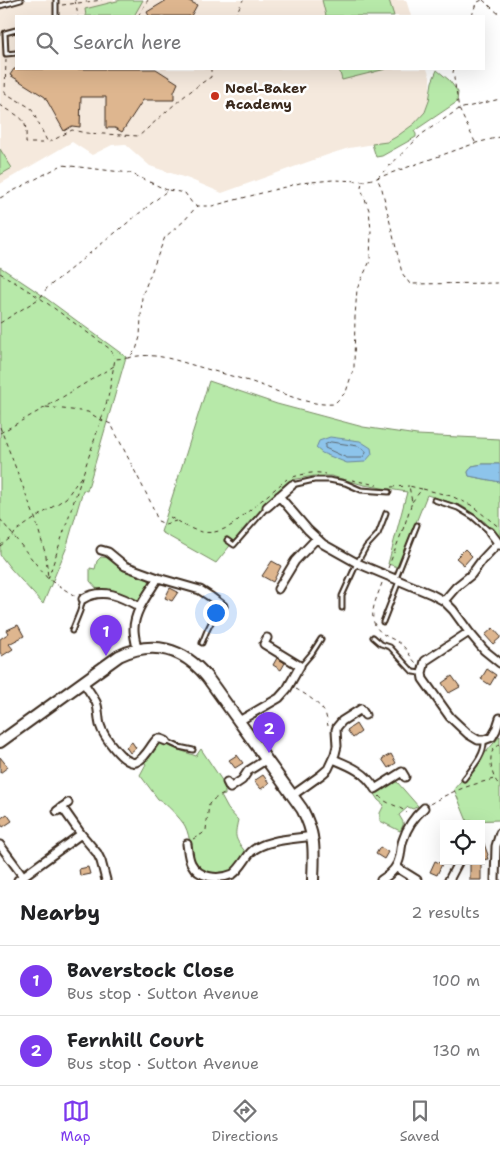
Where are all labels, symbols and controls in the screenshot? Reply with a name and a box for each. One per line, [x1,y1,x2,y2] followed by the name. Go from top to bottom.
[15,15,485,70] search box
[33,29,61,57] icon: search
[73,30,182,55] text: Search here
[225,79,307,113] place label: Noel-Baker Academy
[209,90,221,102] marker: Noel-Baker Academy
[203,600,229,626] your location
[90,615,122,656] pin: 1
[253,712,285,753] pin: 2
[440,820,485,865] map controls
[440,820,485,865] button: locate
[20,899,100,927] text: Nearby
[411,902,480,923] text: 2 results
[67,958,234,983] text: Baverstock Close
[32,970,40,991] text: 1
[432,970,480,991] text: 100 m
[67,983,259,1004] text: Bus stop · Sutton Avenue
[67,1028,204,1053] text: Fernhill Court
[30,1040,42,1061] text: 2
[433,1040,480,1061] text: 130 m
[67,1053,259,1074] text: Bus stop · Sutton Avenue
[61,1097,91,1145] tab: Map
[212,1097,278,1145] tab: Directions
[400,1097,439,1145] tab: Saved

